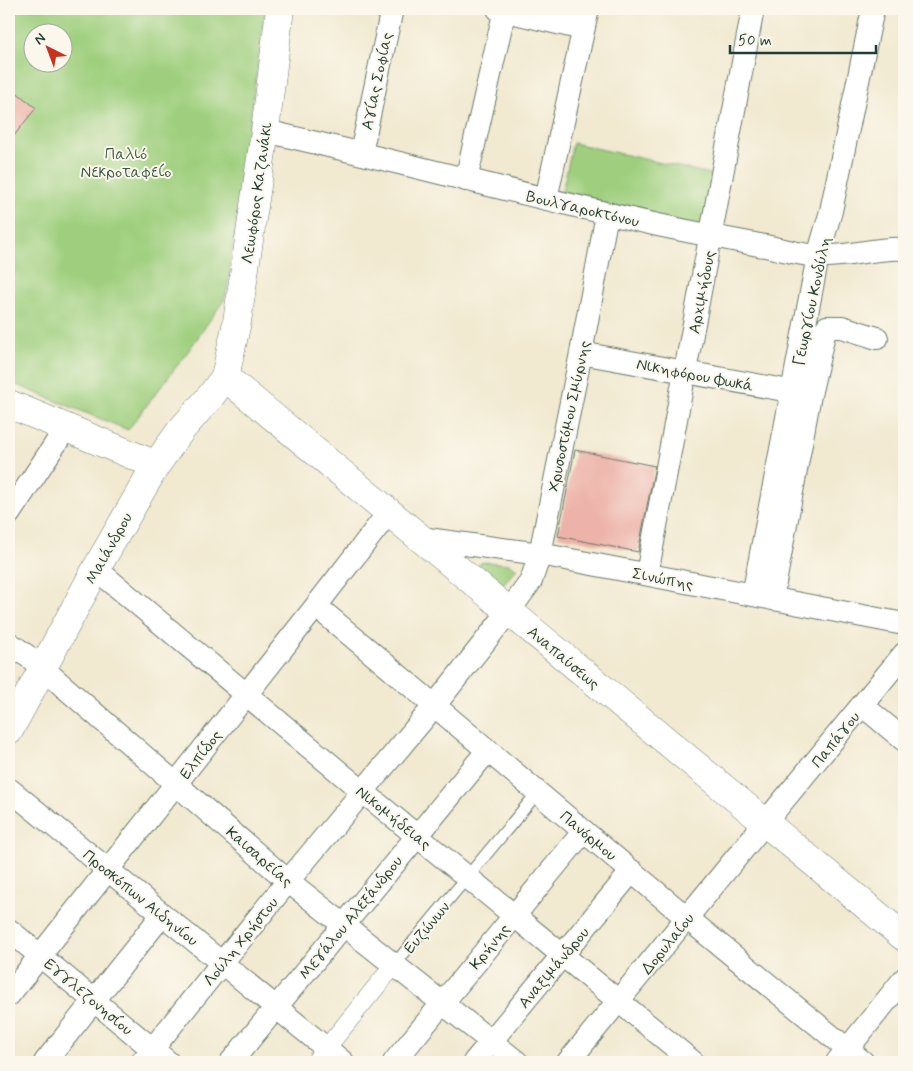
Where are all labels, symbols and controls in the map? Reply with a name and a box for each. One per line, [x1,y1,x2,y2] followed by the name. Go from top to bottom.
[22,22,72,72] north arrow
[730,22,877,54] scale bar
[30,29,49,49] text: N
[357,31,398,132] street label: Αγίας Σοφίας
[738,31,772,51] text: 50 m
[237,121,278,265] street label: Λεωφόρος Καζανάκι
[81,144,171,183] park label: Παλιό Νεκροταφείο
[524,186,641,233] street label: Βουλγαροκτόνου
[789,235,836,368] street label: Γεωργίου Κονδύλη
[684,249,721,336] street label: Αρχιμήδους
[543,339,596,494] street label: Χρυσοστόμου Σμύρνης
[634,354,755,397] street label: Νικηφόρου Φωκά
[81,509,138,588] street label: Μαιάνδρου
[630,563,695,596] street label: Σινώπης
[522,622,604,695] street label: Αναπαύσεως
[807,707,865,772] street label: Παπάγου
[175,726,227,784] street label: Ελπίδος
[351,781,435,855] street label: Νικομήδειας
[555,806,621,866] street label: Πανόρμου
[221,822,297,892] street label: Καισαρείας
[78,845,202,951] street label: Προσκόπων Αιδηνίου
[295,852,408,984] street label: Μεγάλου Αλεξάνδρου
[199,893,284,991] street label: Λούλη Χρήστου
[399,897,455,958] street label: Ευζώνων
[637,909,699,979] street label: Δορυλαίου
[465,920,515,974] street label: Κρήνης
[514,923,594,1013] street label: Αναξιμάνδρου
[39,954,137,1040] street label: Εγγλεζονησίου

